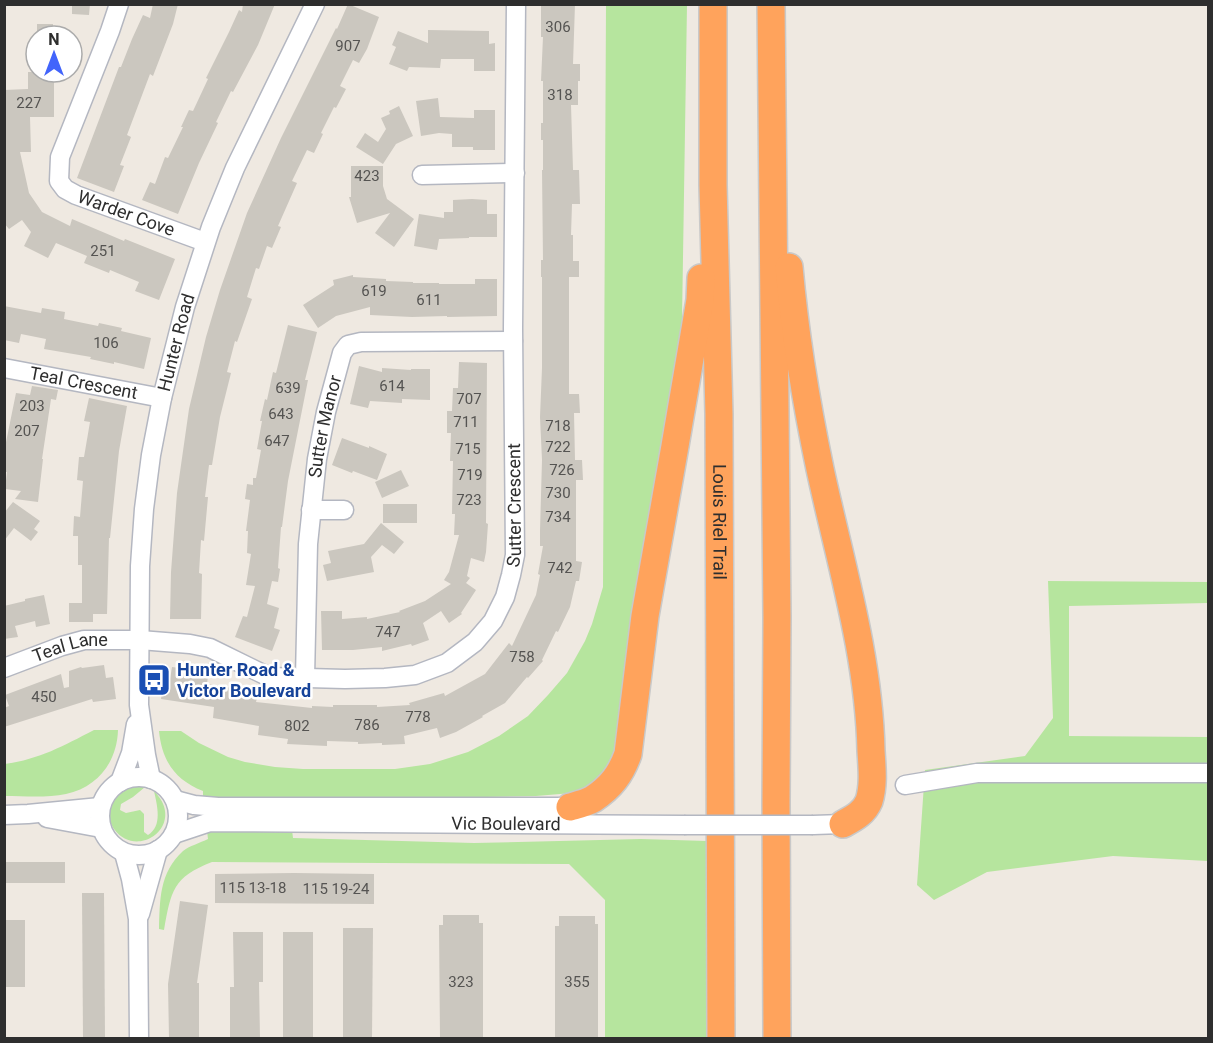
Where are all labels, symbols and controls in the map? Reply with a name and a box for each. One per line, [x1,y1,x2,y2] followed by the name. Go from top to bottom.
[545,18,571,36] house number: 306
[24,24,84,84] north arrow
[48,30,60,49] text: N
[335,37,361,55] house number: 907
[547,86,573,104] house number: 318
[16,94,42,112] house number: 227
[354,167,380,185] house number: 423
[75,186,178,240] street label: Warder Cove
[90,242,116,260] house number: 251
[361,282,387,300] house number: 619
[153,291,199,393] street label: Hunter Road
[416,291,442,309] house number: 611
[93,334,119,352] house number: 106
[28,362,139,403] street label: Teal Crescent
[304,373,346,479] street label: Sutter Manor
[379,377,405,395] house number: 614
[275,379,301,397] house number: 639
[456,390,482,408] house number: 707
[19,397,45,415] house number: 203
[268,405,294,423] house number: 643
[453,413,479,431] house number: 711
[545,417,571,435] house number: 718
[14,422,40,440] house number: 207
[264,432,290,450] house number: 647
[545,438,571,456] house number: 722
[455,440,481,458] house number: 715
[502,443,525,569] street label: Sutter Crescent
[549,461,575,479] house number: 726
[709,464,731,580] street label: Louis Riel Trail
[457,466,483,484] house number: 719
[545,484,571,502] house number: 730
[456,491,482,509] house number: 723
[545,508,571,526] house number: 734
[547,559,573,577] house number: 742
[375,623,401,641] house number: 747
[30,628,108,666] street label: Teal Lane
[509,648,535,666] house number: 758
[177,659,311,701] place label: Hunter Road & Victor Boulevard
[136,662,172,698] bus stop icon: Hunter Road & Victor Boulevard
[31,688,57,706] house number: 450
[405,708,431,726] house number: 778
[354,716,380,734] house number: 786
[284,717,310,735] house number: 802
[451,813,561,834] street label: Vic Boulevard
[220,879,286,897] house number: 115 13-18
[303,880,370,898] house number: 115 19-24
[448,973,474,991] house number: 323
[564,973,590,991] house number: 355

